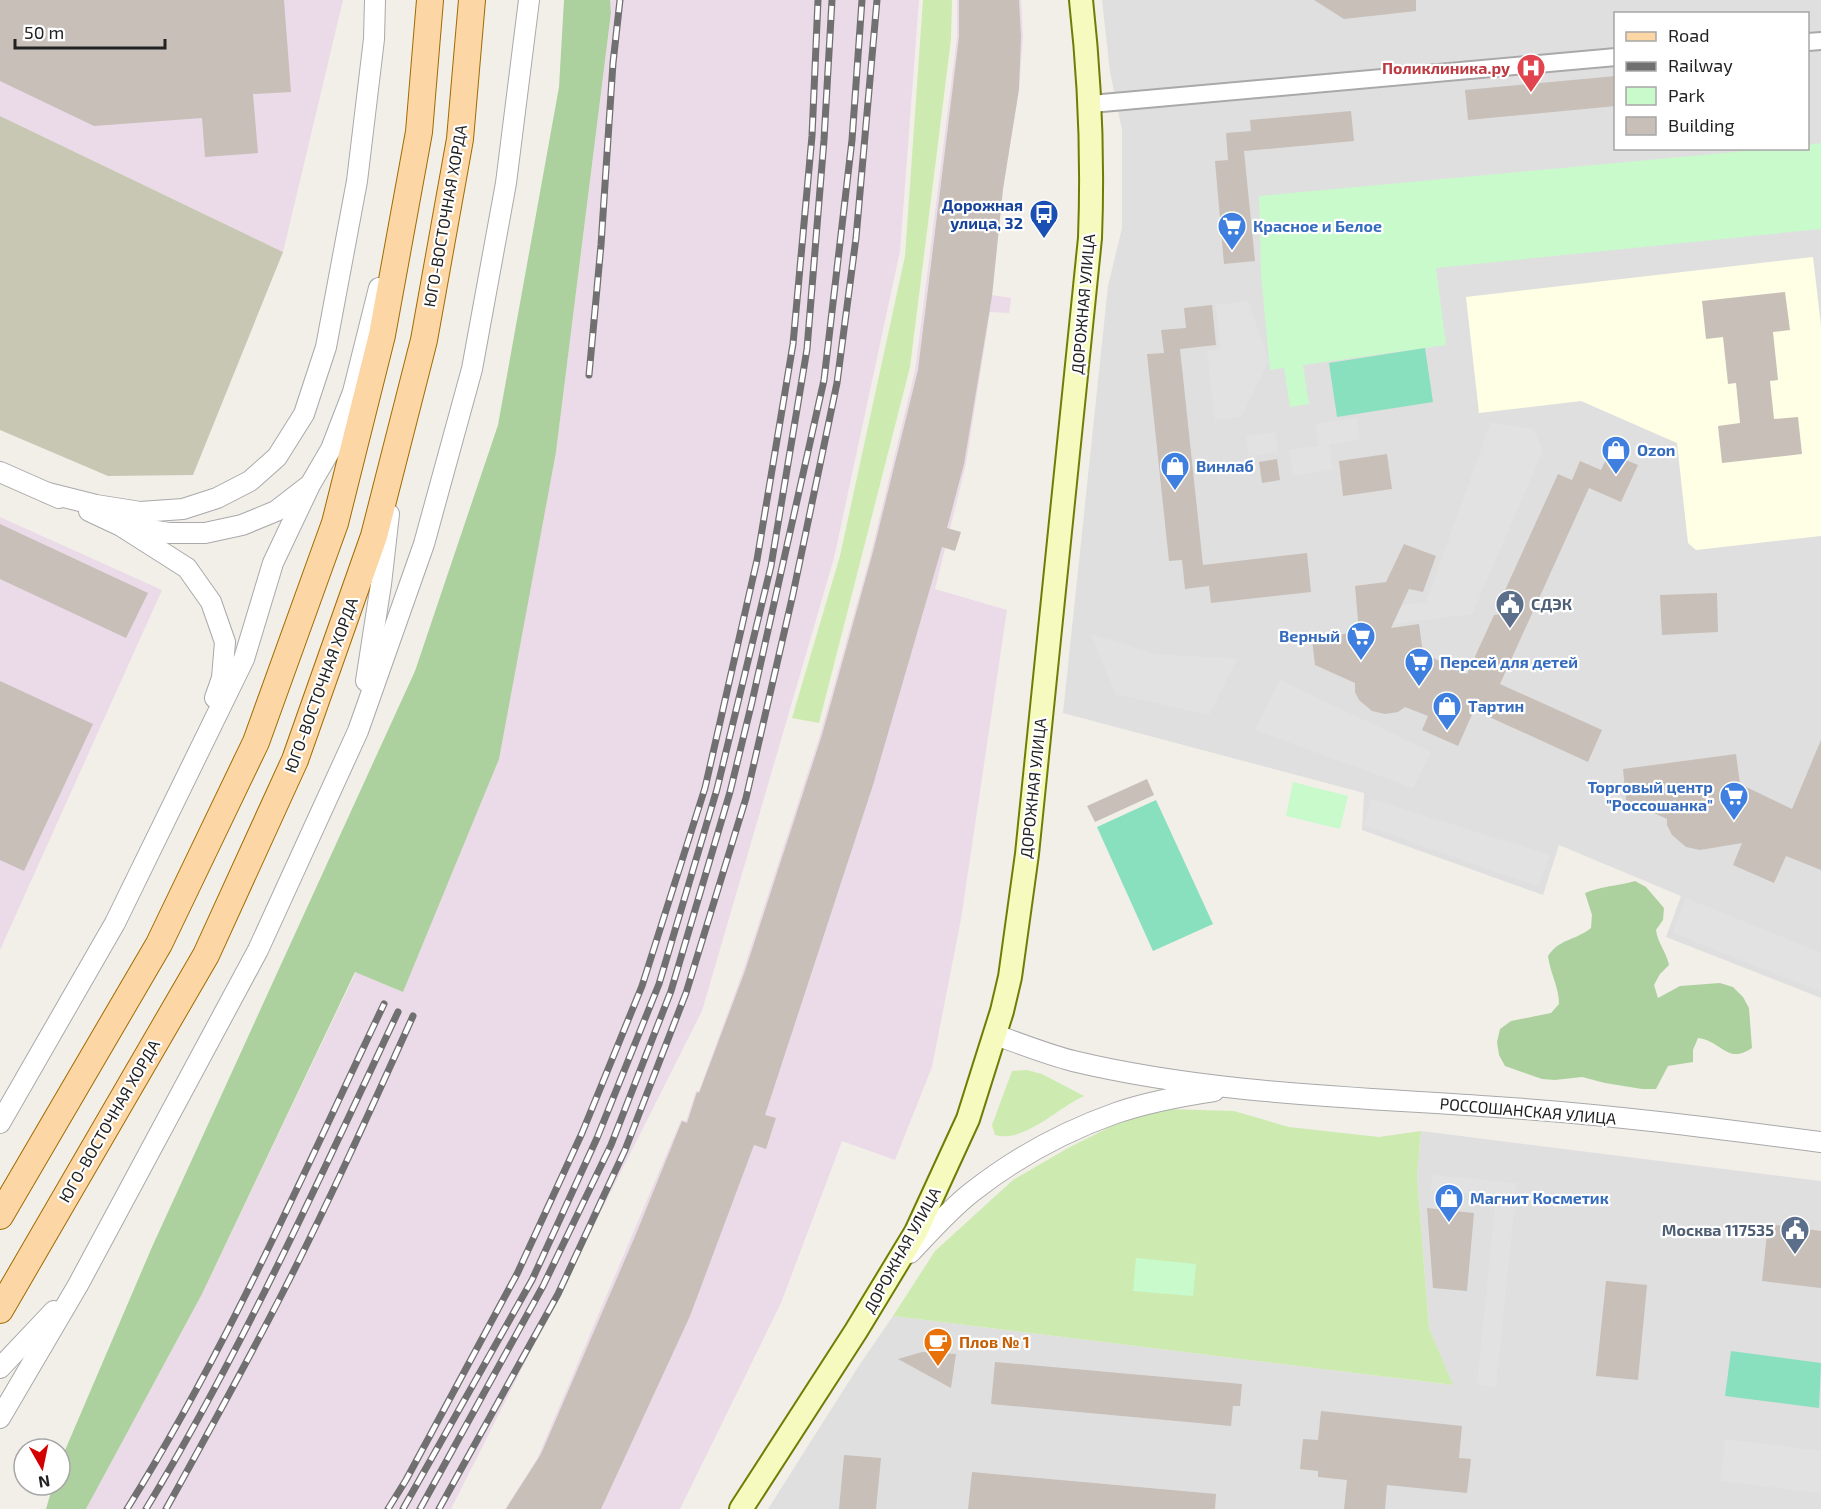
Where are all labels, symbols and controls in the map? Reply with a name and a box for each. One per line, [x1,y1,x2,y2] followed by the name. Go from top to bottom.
[15,12,165,50] scale bar
[1614,12,1809,150] legend
[24,21,64,43] text: 50 m
[1668,24,1709,46] text: Road
[1515,52,1547,94] hospital icon: Поликлиника.ру
[1668,54,1733,76] text: Railway
[1382,58,1510,77] place label: Поликлиника.ру
[1668,84,1705,106] text: Park
[1668,114,1735,136] text: Building
[419,123,470,309] street label: ЮГО-ВОСТОЧНАЯ ХОРДА
[942,195,1023,232] place label: Дорожная улица, 32
[1028,198,1060,240] bus stop icon: Дорожная улица, 32
[1216,210,1248,252] supermarket icon: Красное и Белое
[1253,216,1382,235] place label: Красное и Белое
[1067,233,1098,375] street label: ДОРОЖНАЯ УЛИЦА
[1600,434,1632,476] shop icon: Ozon
[1637,440,1675,459] place label: Ozon
[1159,450,1191,492] shop icon: Винлаб
[1196,456,1254,475] place label: Винлаб
[1494,588,1526,630] public building icon: СДЭК
[1531,594,1572,613] place label: СДЭК
[280,595,361,775] street label: ЮГО-ВОСТОЧНАЯ ХОРДА
[1345,620,1377,662] supermarket icon: Верный
[1279,626,1340,645] place label: Верный
[1403,646,1435,688] supermarket icon: Персей для детей
[1440,652,1578,671] place label: Персей для детей
[1431,690,1463,732] shop icon: Тартин
[1468,696,1524,715] place label: Тартин
[1016,717,1049,859] street label: ДОРОЖНАЯ УЛИЦА
[1587,777,1713,814] place label: Торговый центр "Россошанка"
[1718,780,1750,822] supermarket icon: Торговый центр "Россошанка"
[54,1036,163,1206] street label: ЮГО-ВОСТОЧНАЯ ХОРДА
[1439,1093,1617,1128] street label: РОССОШАНСКАЯ УЛИЦА
[1433,1182,1465,1224] shop icon: Магнит Косметик
[859,1183,944,1316] street label: ДОРОЖНАЯ УЛИЦА
[1470,1188,1609,1207] place label: Магнит Косметик
[1779,1214,1811,1256] public building icon: Москва 117535
[1662,1220,1774,1239] place label: Москва 117535
[922,1326,954,1368] cafe icon: Плов № 1
[959,1332,1030,1351] place label: Плов № 1
[12,1437,72,1497] north arrow
[37,1472,52,1493] text: N

